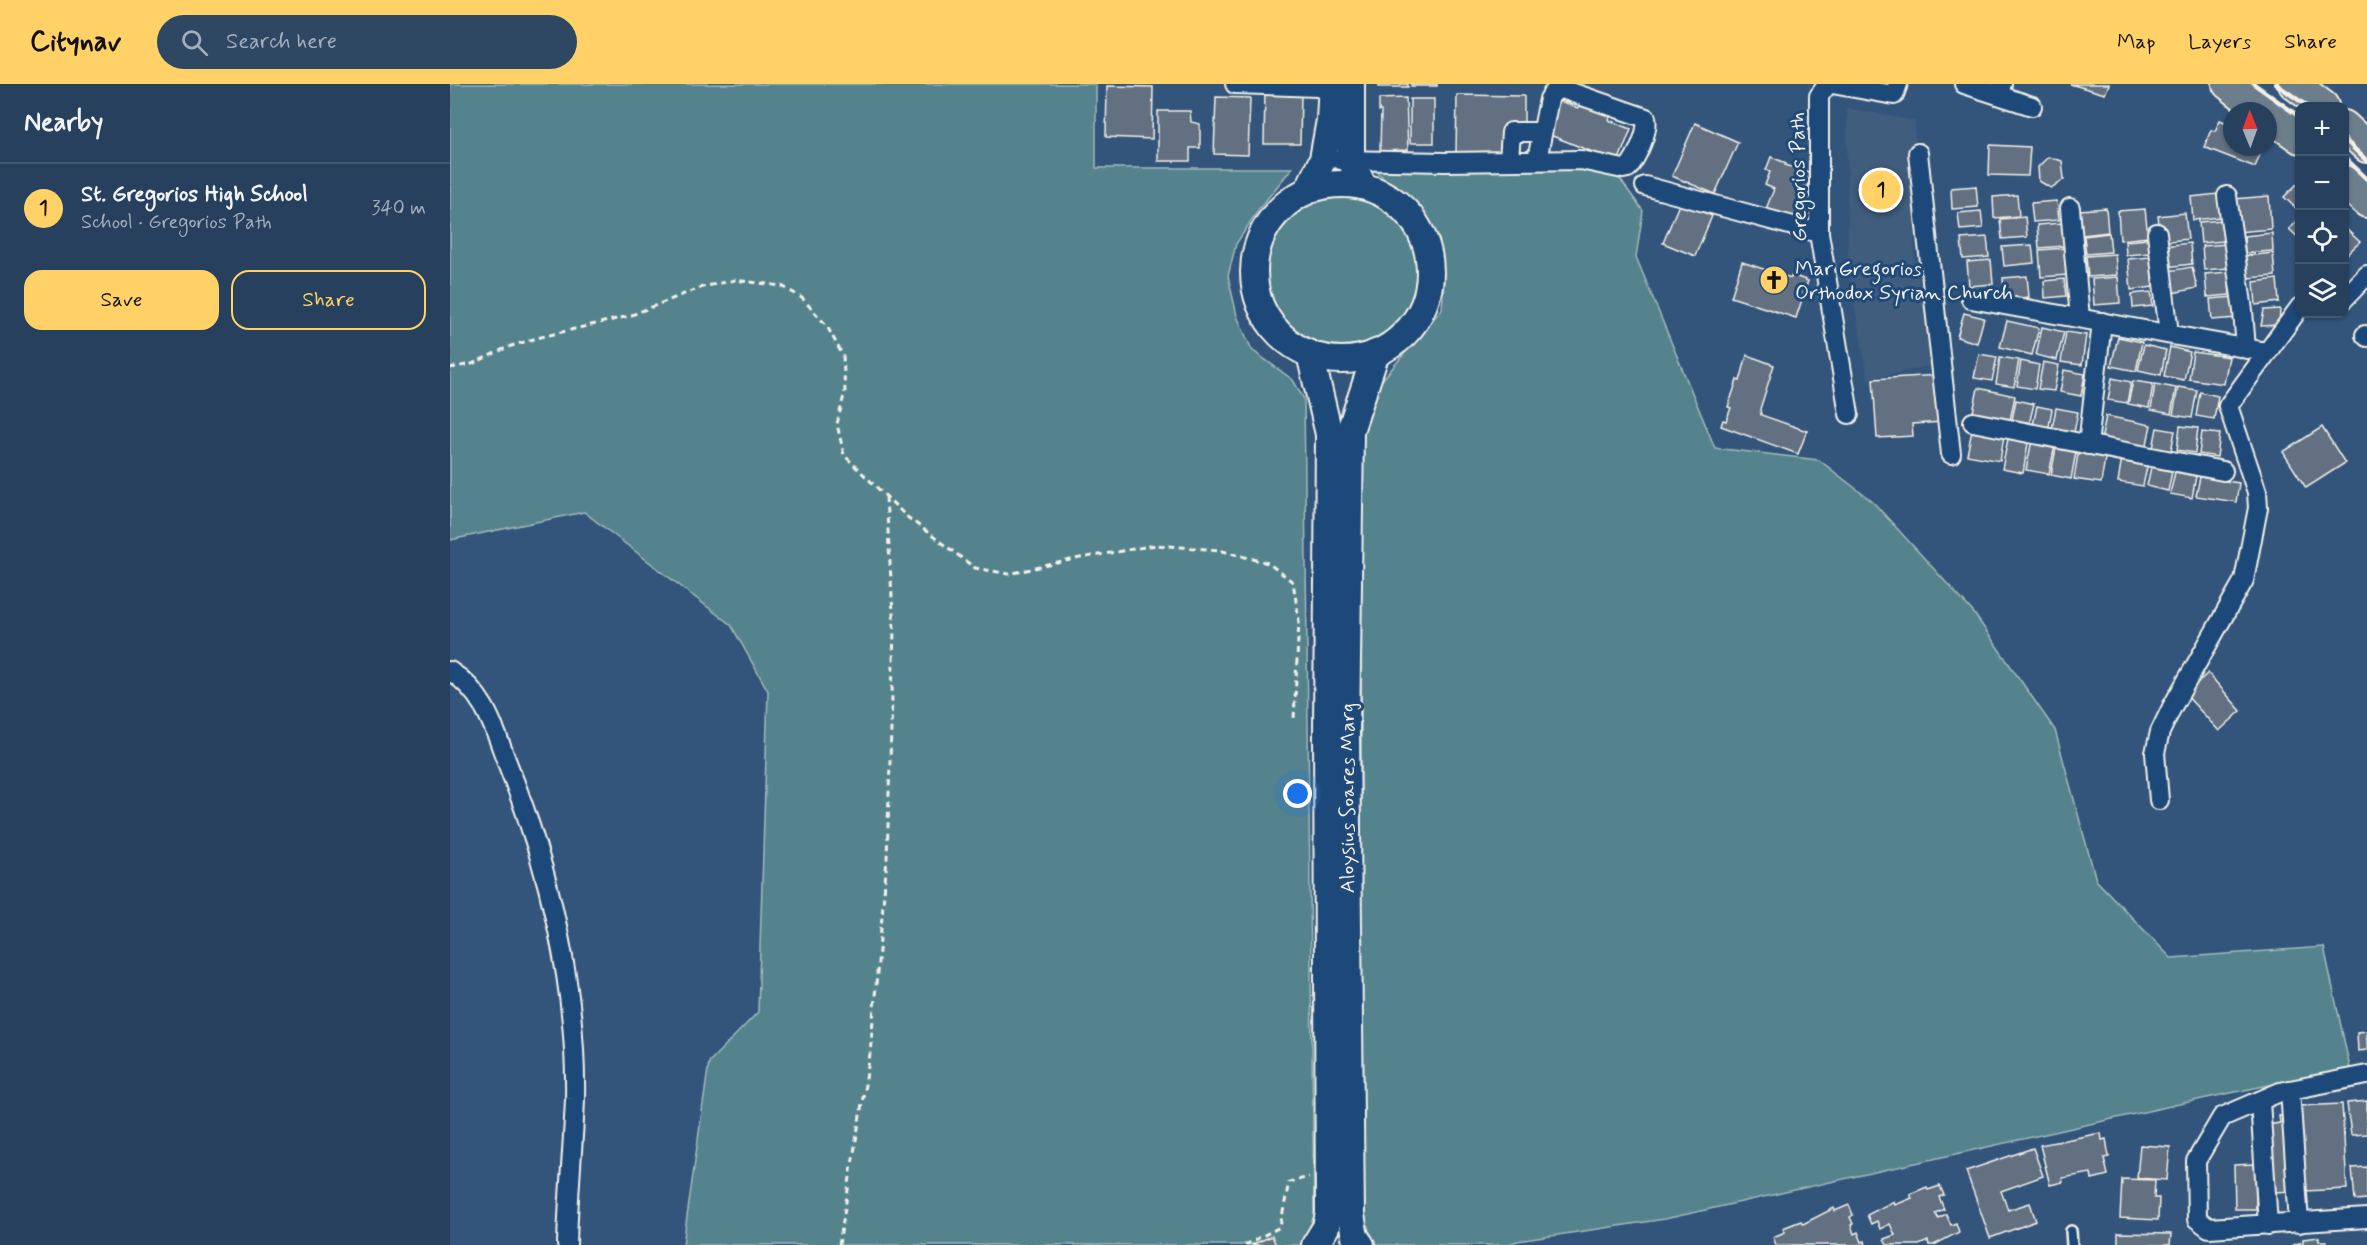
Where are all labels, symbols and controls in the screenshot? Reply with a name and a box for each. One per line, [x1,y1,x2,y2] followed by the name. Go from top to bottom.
[157,15,577,69] search box
[30,24,121,61] text: Citynav
[178,26,211,59] icon: search
[226,28,337,56] text: Search here
[2117,28,2155,56] text: Map
[2188,28,2251,56] text: Layers
[2284,28,2337,56] text: Share
[2223,102,2277,156] north arrow
[2295,102,2349,318] map controls
[2295,102,2349,156] button: +
[24,106,103,140] text: Nearby
[1784,112,1815,242] street label: Gregorios Path
[2295,156,2349,210] button: −
[1862,168,1900,212] pin: 1
[81,181,308,209] text: St. Gregorios High School
[39,195,48,222] text: 1
[371,195,426,222] text: 340 m
[81,209,272,236] text: School · Gregorios Path
[2295,210,2349,264] button: locate
[1795,255,2013,307] place label: Mar Gregorios Orthodox Syrian Church
[1758,264,1790,296] church icon: Mar Gregorios Orthodox Syrian Church
[2295,264,2349,318] button: layers
[24,270,219,330] button: Save
[231,270,426,330] button: Share
[1334,703,1362,893] street label: Aloysius Soares Marg
[1283,779,1312,808] your location

